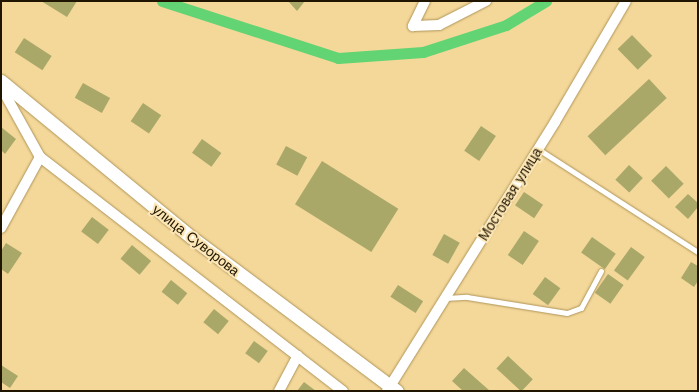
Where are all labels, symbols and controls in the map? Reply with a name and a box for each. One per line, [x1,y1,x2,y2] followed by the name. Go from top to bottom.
[475,144,545,244] street label: Мостовая улица
[149,201,243,279] street label: улица Суворова

